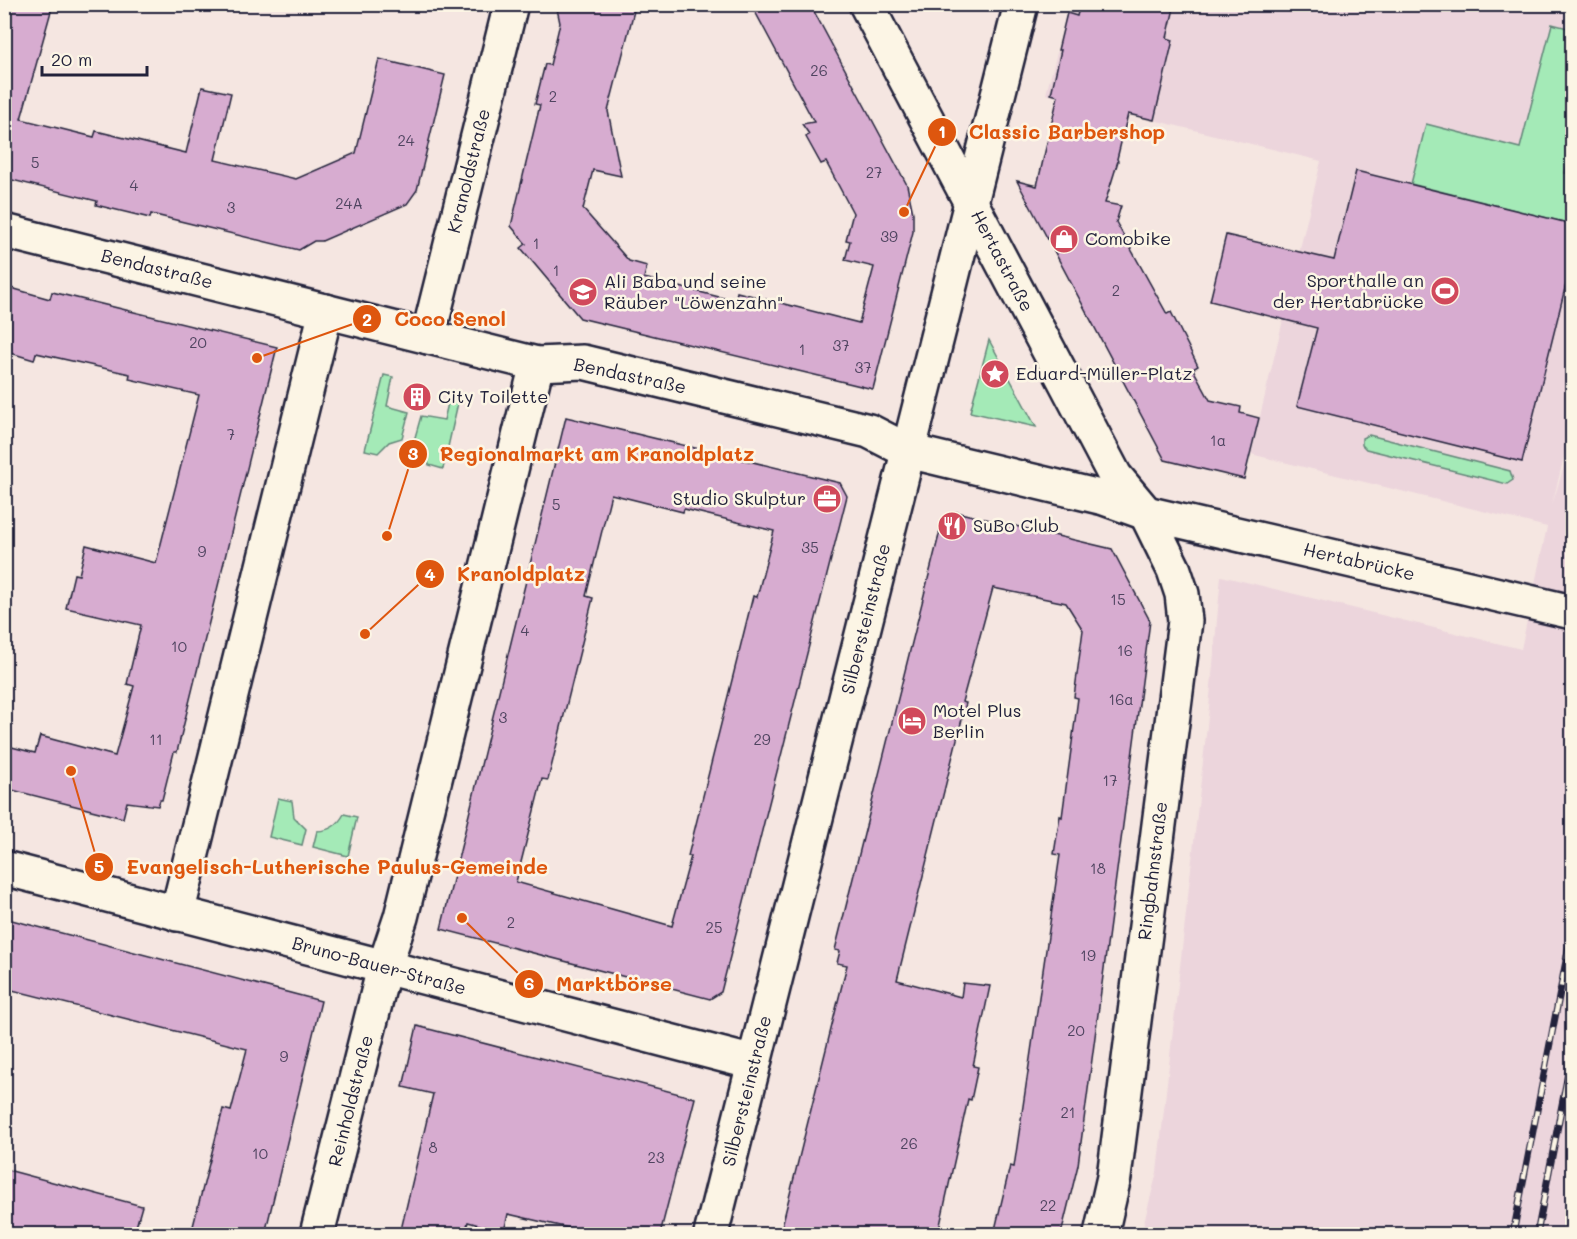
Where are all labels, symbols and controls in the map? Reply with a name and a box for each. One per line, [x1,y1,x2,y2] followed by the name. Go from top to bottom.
[42,39,147,77] scale bar
[51,47,92,71] text: 20 m
[810,60,828,80] house number: 26
[549,86,557,106] house number: 2
[441,106,495,235] street label: Kranoldstraße
[927,113,1177,151] callout: Classic Barbershop
[969,118,1165,144] text: Classic Barbershop
[938,119,946,143] text: 1
[397,130,415,150] house number: 24
[31,152,39,172] house number: 5
[866,162,882,182] house number: 27
[130,175,139,195] house number: 4
[335,193,363,213] house number: 24A
[227,197,236,217] house number: 3
[966,206,1040,315] street label: Hertastraße
[1048,223,1080,255] shop icon: Comobike
[880,226,898,246] house number: 39
[1085,226,1171,250] place label: Comobike
[533,233,539,253] house number: 1
[99,243,216,294] street label: Bendastraße
[553,260,559,280] house number: 1
[1273,268,1424,313] place label: Sporthalle an der Hertabrücke
[604,269,783,314] place label: Ali Baba und seine Räuber "Löwenzahn"
[1429,275,1461,307] sports icon: Sporthalle an der Hertabrücke
[567,276,599,308] school or university icon: Ali Baba und seine Räuber "Löwenzahn"
[1112,280,1120,300] house number: 2
[352,300,518,338] callout: Coco Senol
[394,305,506,331] text: Coco Senol
[362,307,372,331] text: 2
[189,332,207,352] house number: 20
[832,335,850,355] house number: 37
[799,339,805,359] house number: 1
[572,351,689,399] street label: Bendastraße
[854,357,872,377] house number: 37
[979,358,1011,390] place icon: Eduard-Müller-Platz
[1016,361,1193,385] place label: Eduard-Müller-Platz
[401,381,433,413] building icon: City Toilette
[438,384,548,408] place label: City Toilette
[227,424,235,444] house number: 7
[1210,430,1226,450] house number: 1a
[398,435,767,473] callout: Regionalmarkt am Kranoldplatz
[440,440,754,466] text: Regionalmarkt am Kranoldplatz
[408,441,419,465] text: 3
[811,483,843,515] office icon: Studio Skulptur
[673,486,806,510] place label: Studio Skulptur
[552,494,560,514] house number: 5
[936,510,968,542] restaurant icon: SuBo Club
[973,513,1059,537] place label: SuBo Club
[801,537,819,557] house number: 35
[1301,537,1417,586] street label: Hertabrücke
[198,541,207,561] house number: 9
[835,541,895,697] street label: Silbersteinstraße
[415,555,597,593] callout: Kranoldplatz
[457,560,585,586] text: Kranoldplatz
[424,562,436,586] text: 4
[1110,589,1126,609] house number: 15
[521,620,530,640] house number: 4
[171,636,187,656] house number: 10
[1117,640,1133,660] house number: 16
[1108,689,1134,709] house number: 16a
[933,698,1021,743] place label: Motel Plus Berlin
[896,705,928,737] hotel icon: Motel Plus Berlin
[499,707,508,727] house number: 3
[149,729,163,749] house number: 11
[753,729,771,749] house number: 29
[1102,770,1118,790] house number: 17
[1132,800,1172,942] street label: Ringbahnstraße
[84,848,560,886] callout: Evangelisch-Lutherische Paulus-Gemeinde
[126,853,548,879] text: Evangelisch-Lutherische Paulus-Gemeinde
[94,854,104,878] text: 5
[1090,858,1106,878] house number: 18
[507,912,515,932] house number: 2
[705,917,723,937] house number: 25
[290,930,469,1000] street label: Bruno-Bauer-Straße
[1080,945,1096,965] house number: 19
[514,965,684,1003] callout: Marktbörse
[556,970,672,996] text: Marktbörse
[524,971,535,995] text: 6
[716,1013,776,1169] street label: Silbersteinstraße
[1067,1020,1085,1040] house number: 20
[322,1033,378,1169] street label: Reinholdstraße
[280,1046,289,1066] house number: 9
[1060,1102,1076,1122] house number: 21
[900,1133,918,1153] house number: 26
[428,1137,438,1157] house number: 8
[252,1143,268,1163] house number: 10
[647,1147,665,1167] house number: 23
[1040,1195,1056,1215] house number: 22

